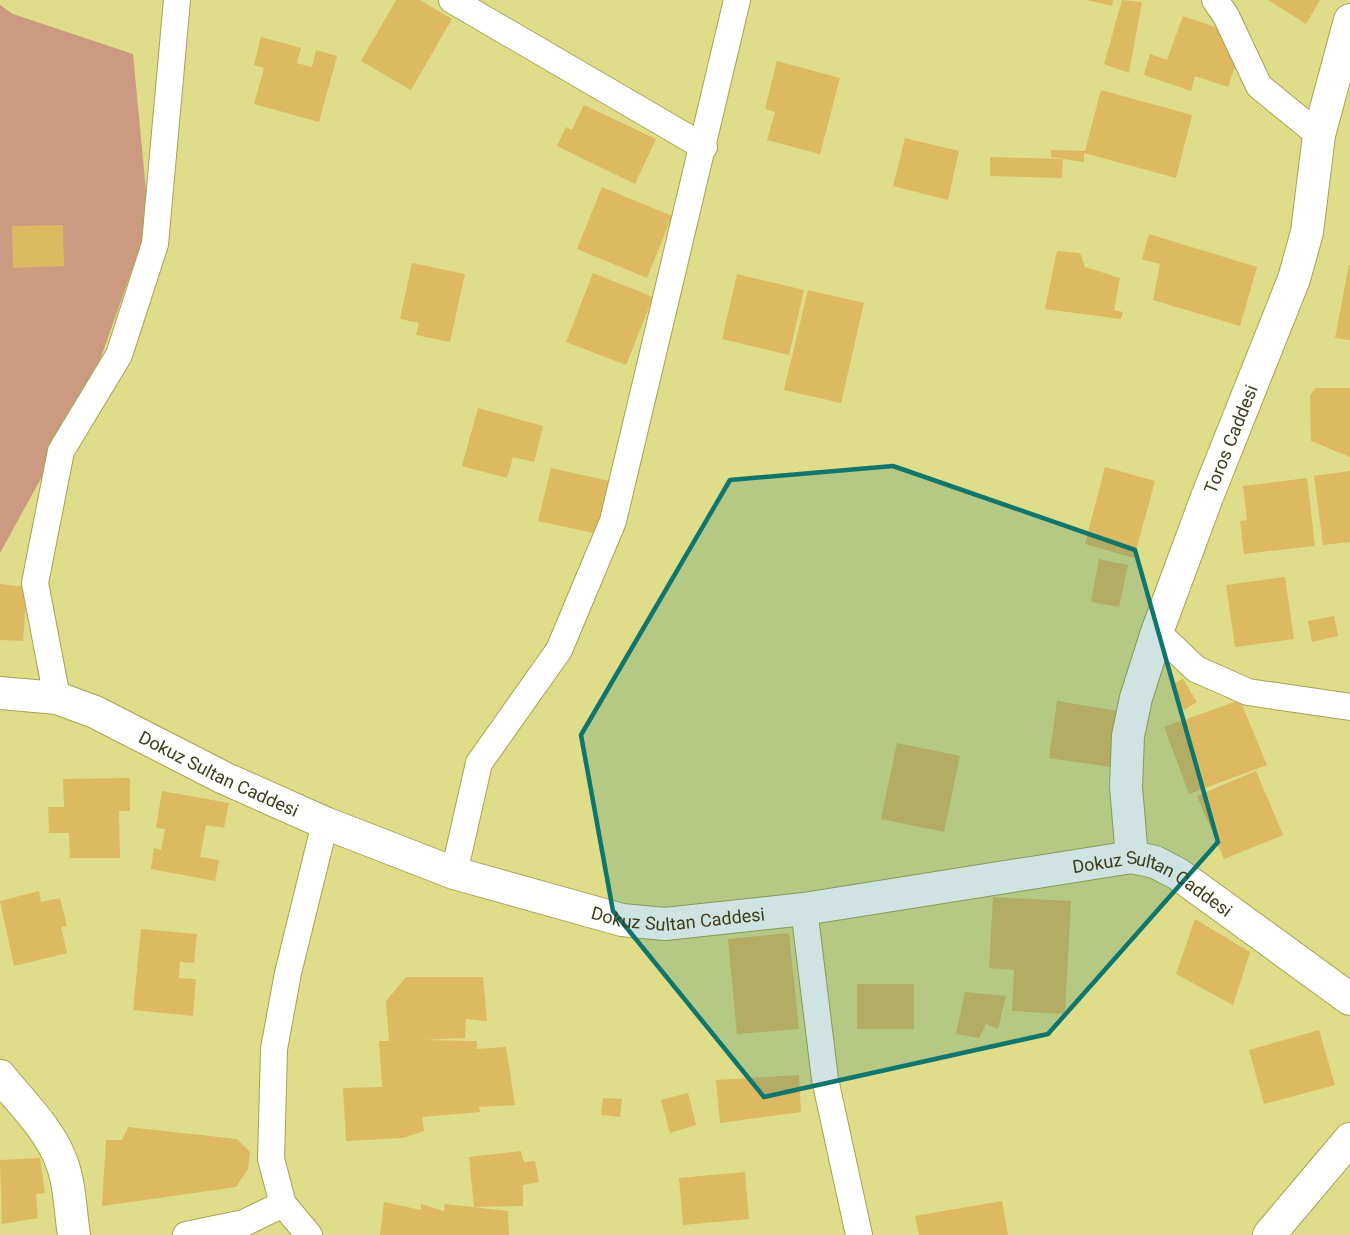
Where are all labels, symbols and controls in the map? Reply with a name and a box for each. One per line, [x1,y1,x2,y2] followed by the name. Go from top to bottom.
[1199,381,1261,496] street label: Toros Caddesi
[136,726,302,820] street label: Dokuz Sultan Caddesi
[1071,846,1237,921] street label: Dokuz Sultan Caddesi
[589,901,766,935] street label: Dokuz Sultan Caddesi

